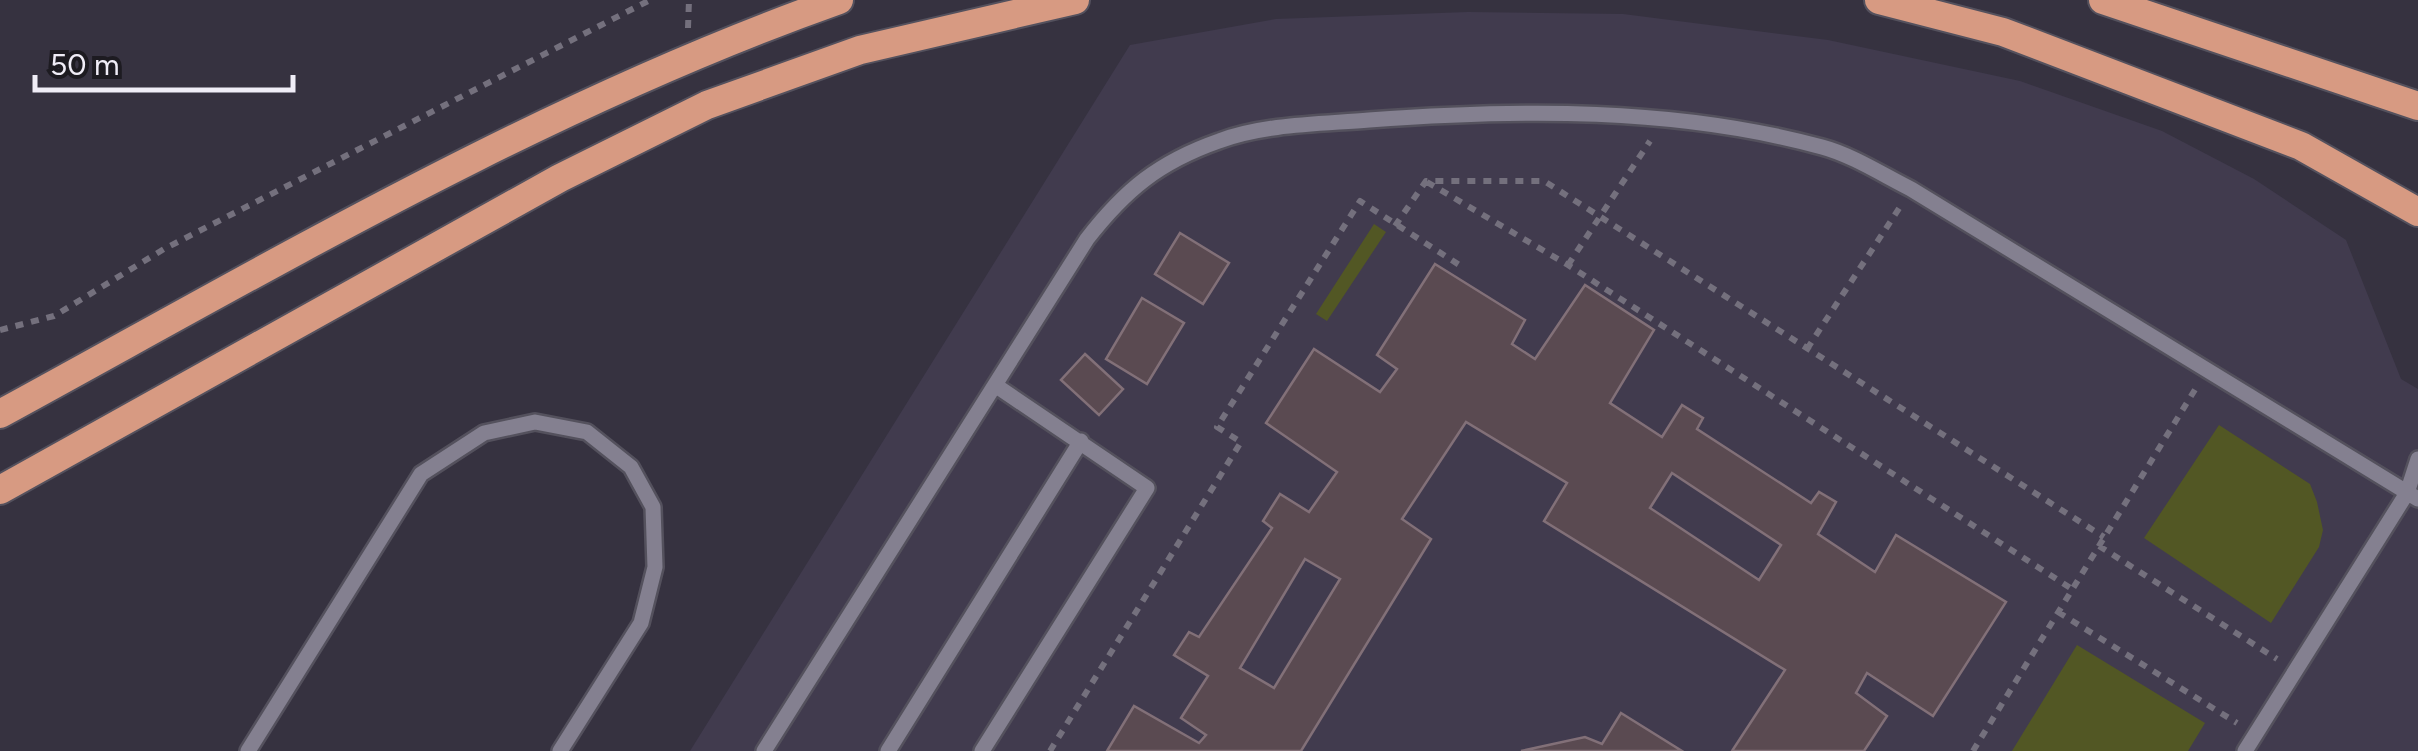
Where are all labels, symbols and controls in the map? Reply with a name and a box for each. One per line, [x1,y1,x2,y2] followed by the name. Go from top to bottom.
[35,30,292,92] scale bar
[50,46,119,83] text: 50 m

